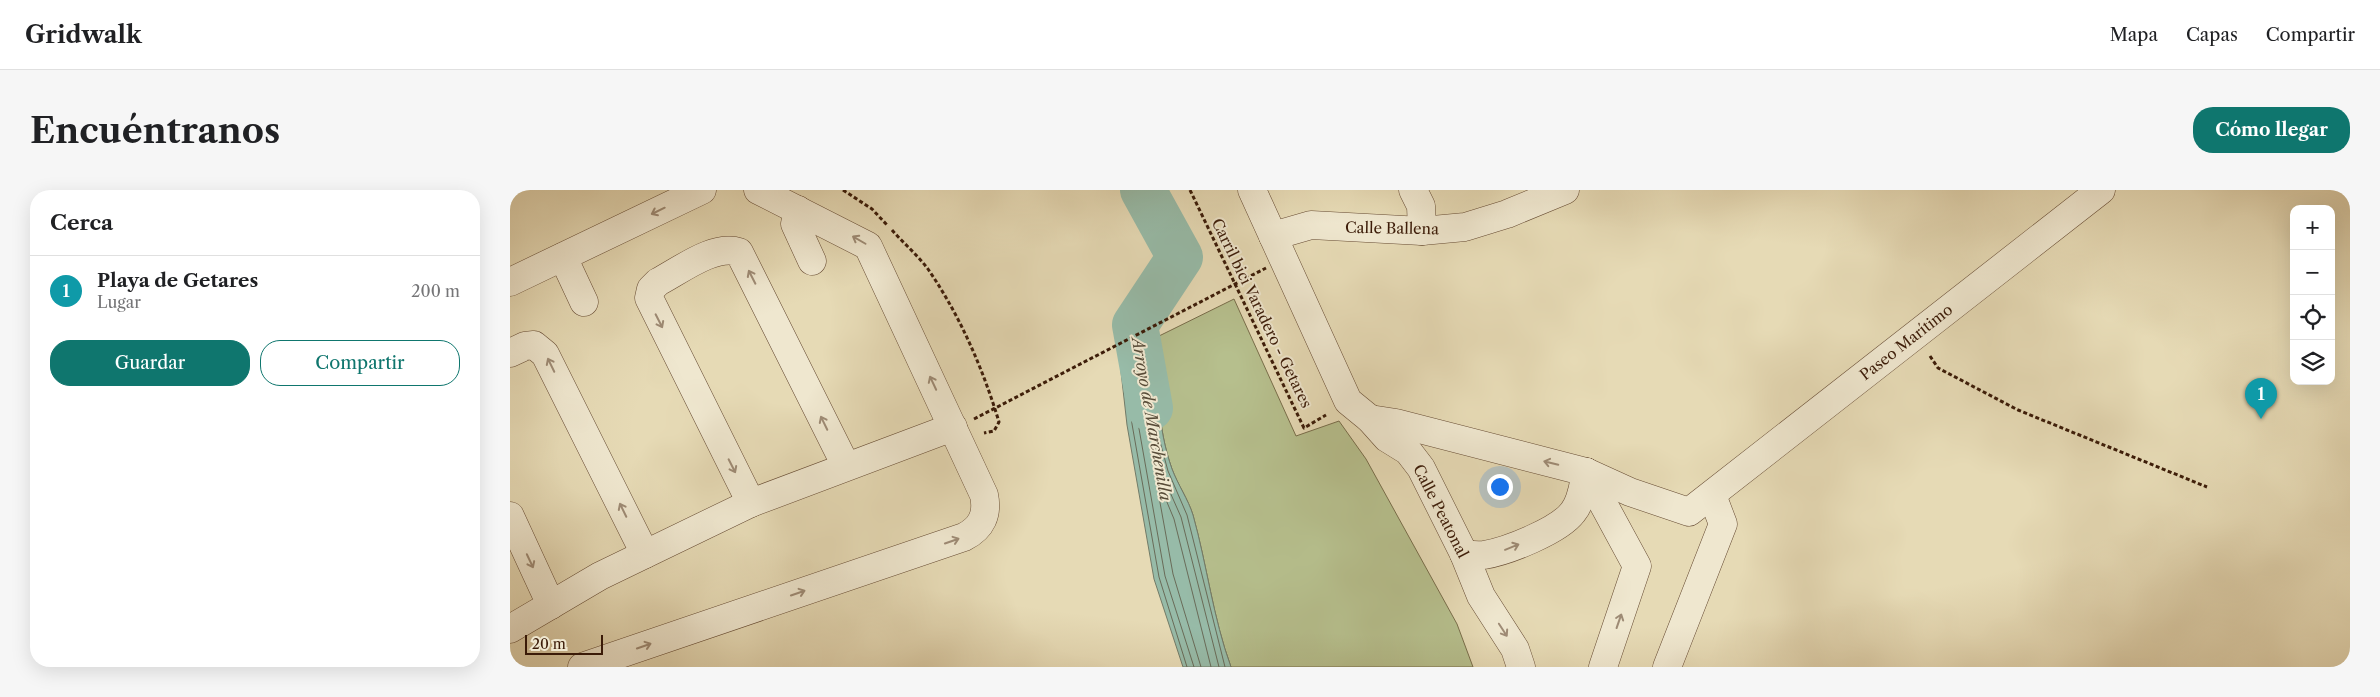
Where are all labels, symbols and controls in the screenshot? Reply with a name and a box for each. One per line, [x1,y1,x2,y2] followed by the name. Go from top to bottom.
[25,20,142,49] text: Gridwalk
[2110,24,2158,46] text: Mapa
[2186,24,2238,46] text: Capas
[2266,24,2355,46] text: Compartir
[2193,107,2350,153] button: Cómo llegar
[30,109,280,152] text: Encuéntranos
[2290,205,2335,385] map controls
[2290,205,2335,250] button: +
[651,206,666,216] one-way arrow
[50,210,113,235] text: Cerca
[1208,215,1316,411] street label: Carril bici Varadero - Getares
[1345,218,1439,238] street label: Calle Ballena
[852,235,866,245] one-way arrow
[2290,250,2335,295] button: −
[97,269,258,292] text: Playa de Getares
[747,270,756,285] one-way arrow
[62,281,70,301] text: 1
[411,281,460,301] text: 200 m
[97,292,141,312] text: Lugar
[2290,295,2335,340] button: locate
[1856,300,1956,384] street label: Paseo Marítimo
[655,313,664,328] one-way arrow
[1127,333,1176,503] water label: Arroyo de Marchenilla
[50,340,250,386] button: Guardar
[260,340,460,386] button: Compartir
[2290,340,2335,385] button: layers
[546,358,555,373] one-way arrow
[927,376,937,391] one-way arrow
[2245,378,2277,419] pin: 1
[819,415,829,430] one-way arrow
[728,458,737,473] one-way arrow
[1544,458,1560,468] one-way arrow
[1409,461,1473,562] street label: Calle Peatonal
[1487,474,1513,500] your location
[618,503,628,518] one-way arrow
[944,536,959,545] one-way arrow
[1504,542,1519,552] one-way arrow
[526,553,536,568] one-way arrow
[790,588,806,598] one-way arrow
[1615,614,1624,629] one-way arrow
[1498,623,1508,637] one-way arrow
[525,632,602,655] scale bar
[532,635,566,653] text: 20 m
[636,640,652,650] one-way arrow

